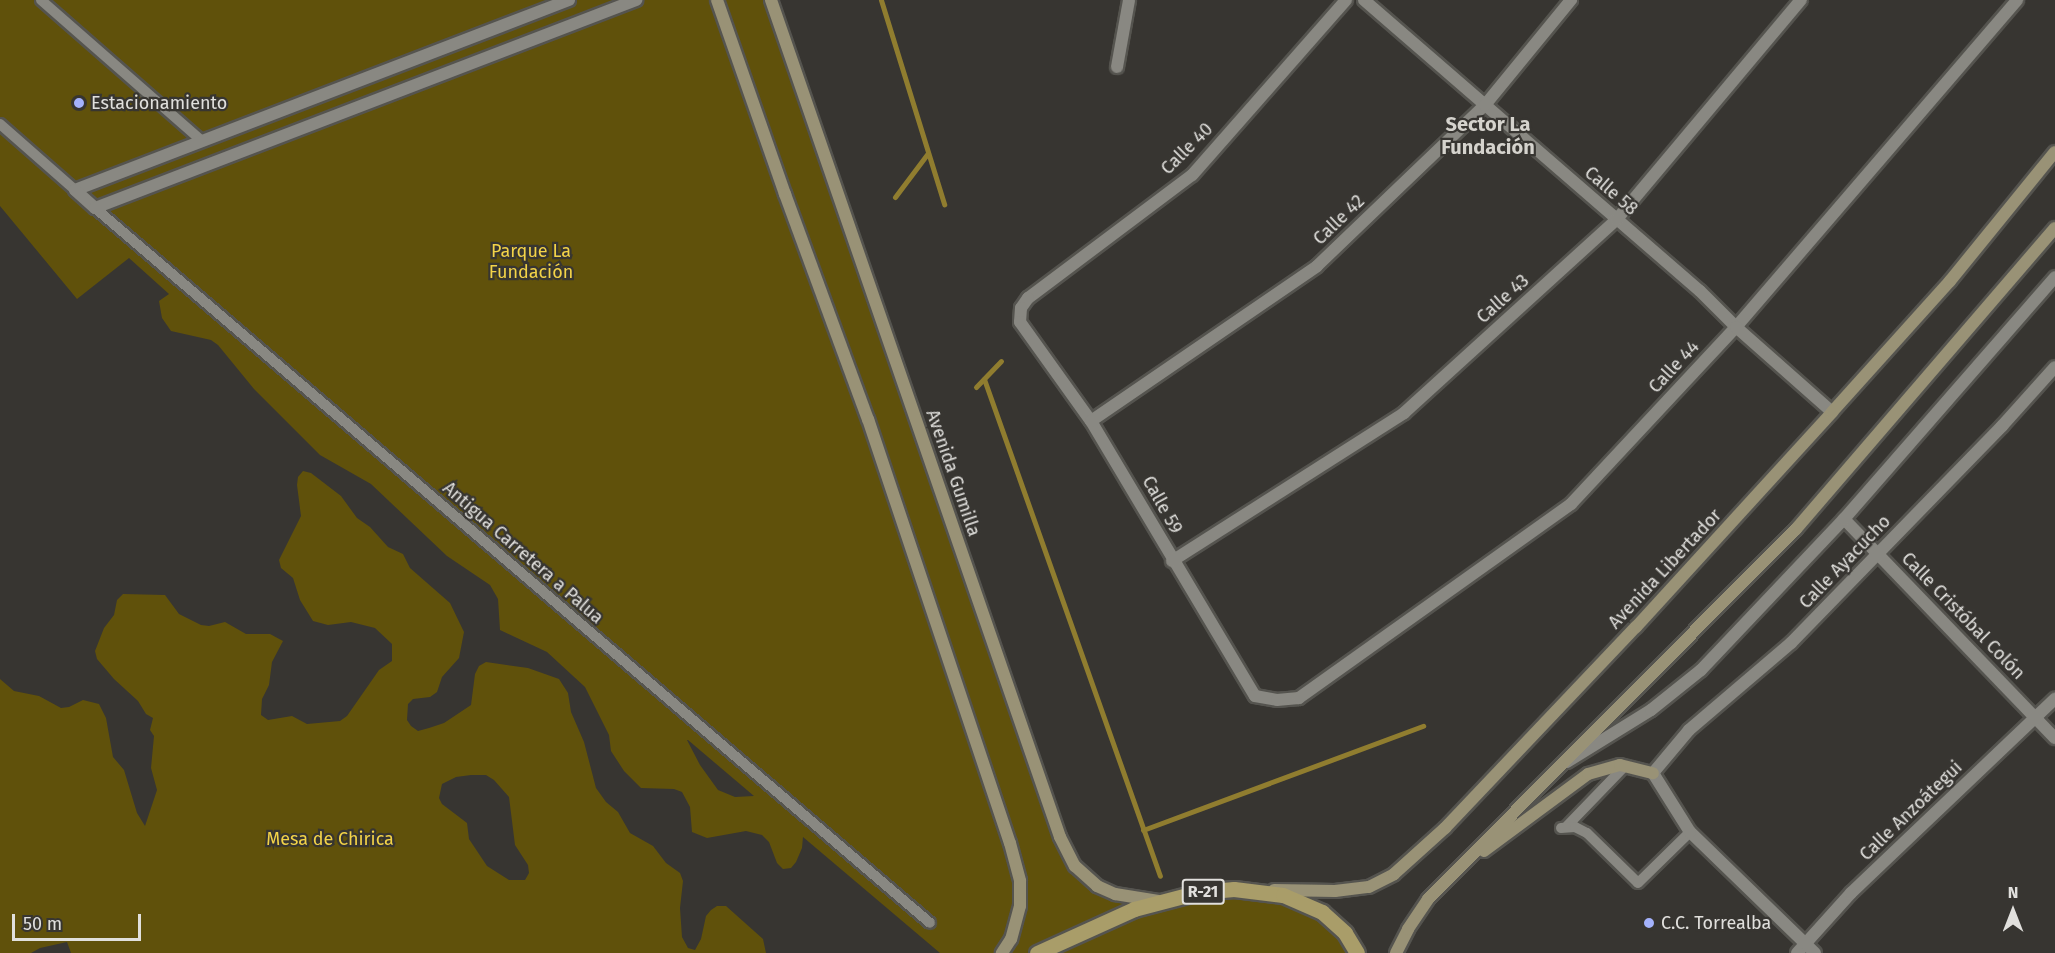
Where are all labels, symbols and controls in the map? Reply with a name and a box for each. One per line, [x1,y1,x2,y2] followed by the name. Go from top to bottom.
[91,92,227,114] place label: Estacionamiento
[72,96,86,110] marker: Estacionamiento
[1441,112,1535,159] district label: Sector La Fundación
[1157,119,1217,179] street label: Calle 40
[1580,162,1642,220] street label: Calle 58
[1309,190,1369,250] street label: Calle 42
[489,241,573,284] park label: Parque La Fundación
[1472,270,1534,328] street label: Calle 43
[1644,336,1704,398] street label: Calle 44
[921,407,985,539] street label: Avenida Gumilla
[1137,472,1187,538] street label: Calle 59
[438,477,608,629] street label: Antigua Carretera a Palua
[1604,505,1726,633] street label: Avenida Libertador
[1795,511,1895,613] street label: Calle Ayacucho
[1897,548,2029,684] street label: Calle Cristóbal Colón
[1855,757,1967,865] street label: Calle Anzoátegui
[266,828,394,850] park label: Mesa de Chirica
[1180,879,1226,905] road number: R-21
[1983,881,2043,941] north arrow
[2008,883,2018,902] text: N
[15,902,144,940] scale bar
[1661,912,1771,934] place label: C.C. Torrealba
[23,913,62,935] text: 50 m
[1642,916,1656,930] marker: C.C. Torrealba

